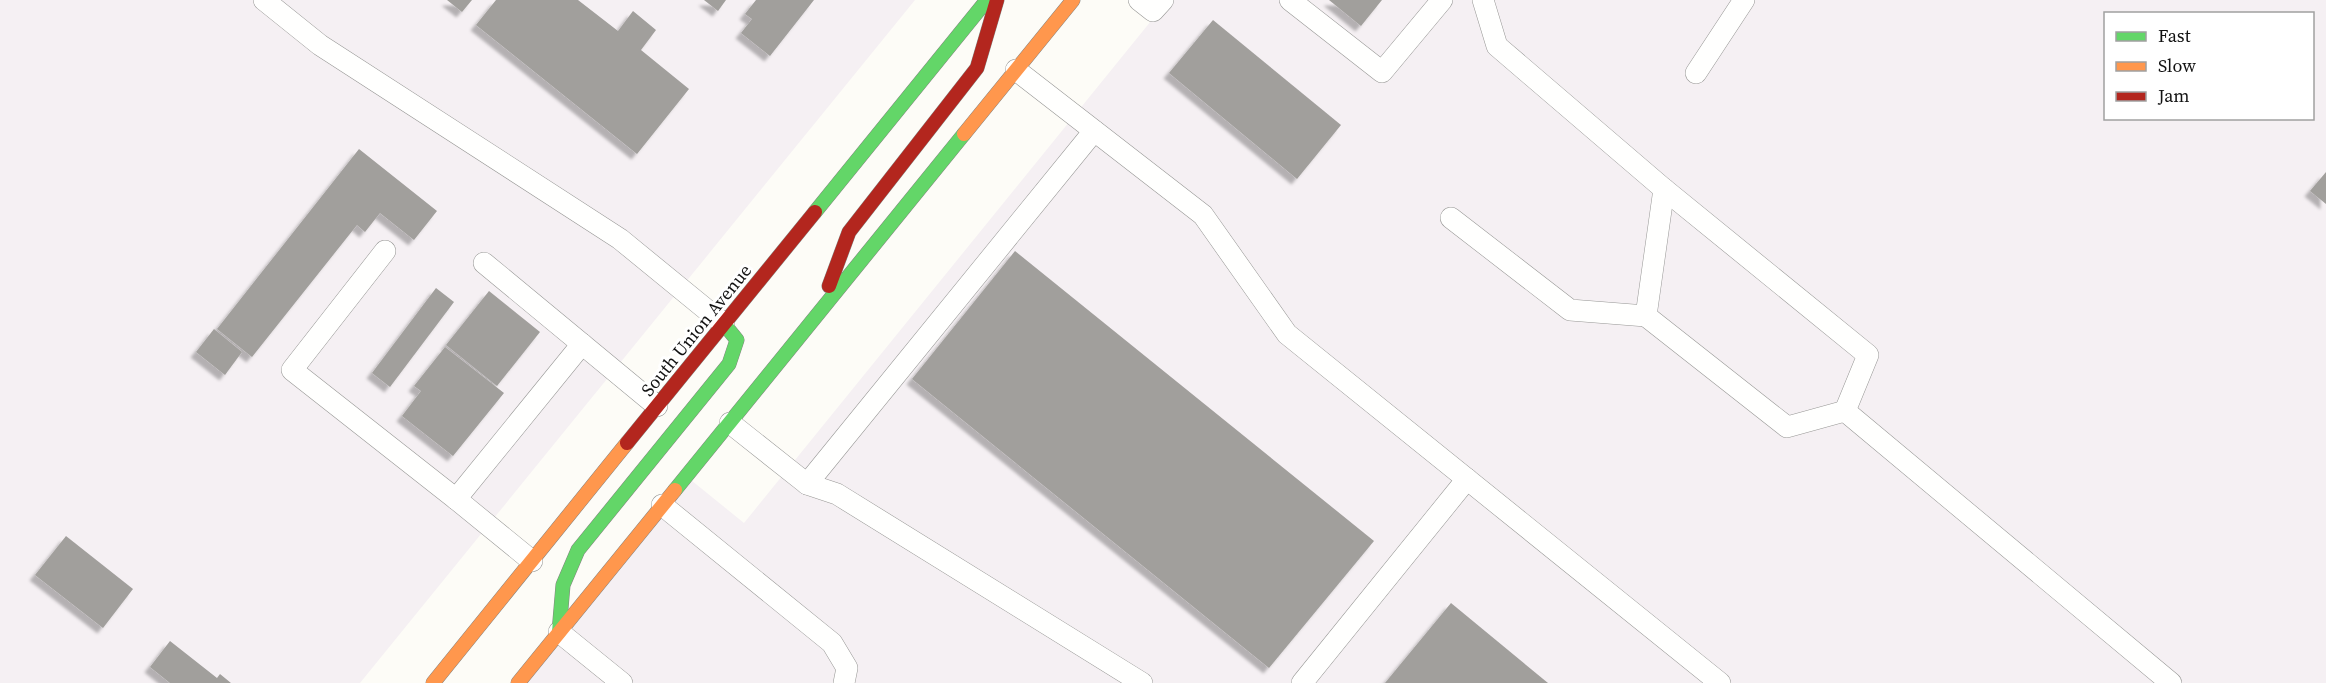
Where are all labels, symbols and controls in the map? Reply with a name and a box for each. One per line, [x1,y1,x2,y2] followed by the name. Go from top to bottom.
[2104,12,2314,120] legend
[2158,23,2191,48] text: Fast
[2158,53,2196,78] text: Slow
[2157,83,2190,108] text: Jam
[635,259,757,401] street label: South Union Avenue

